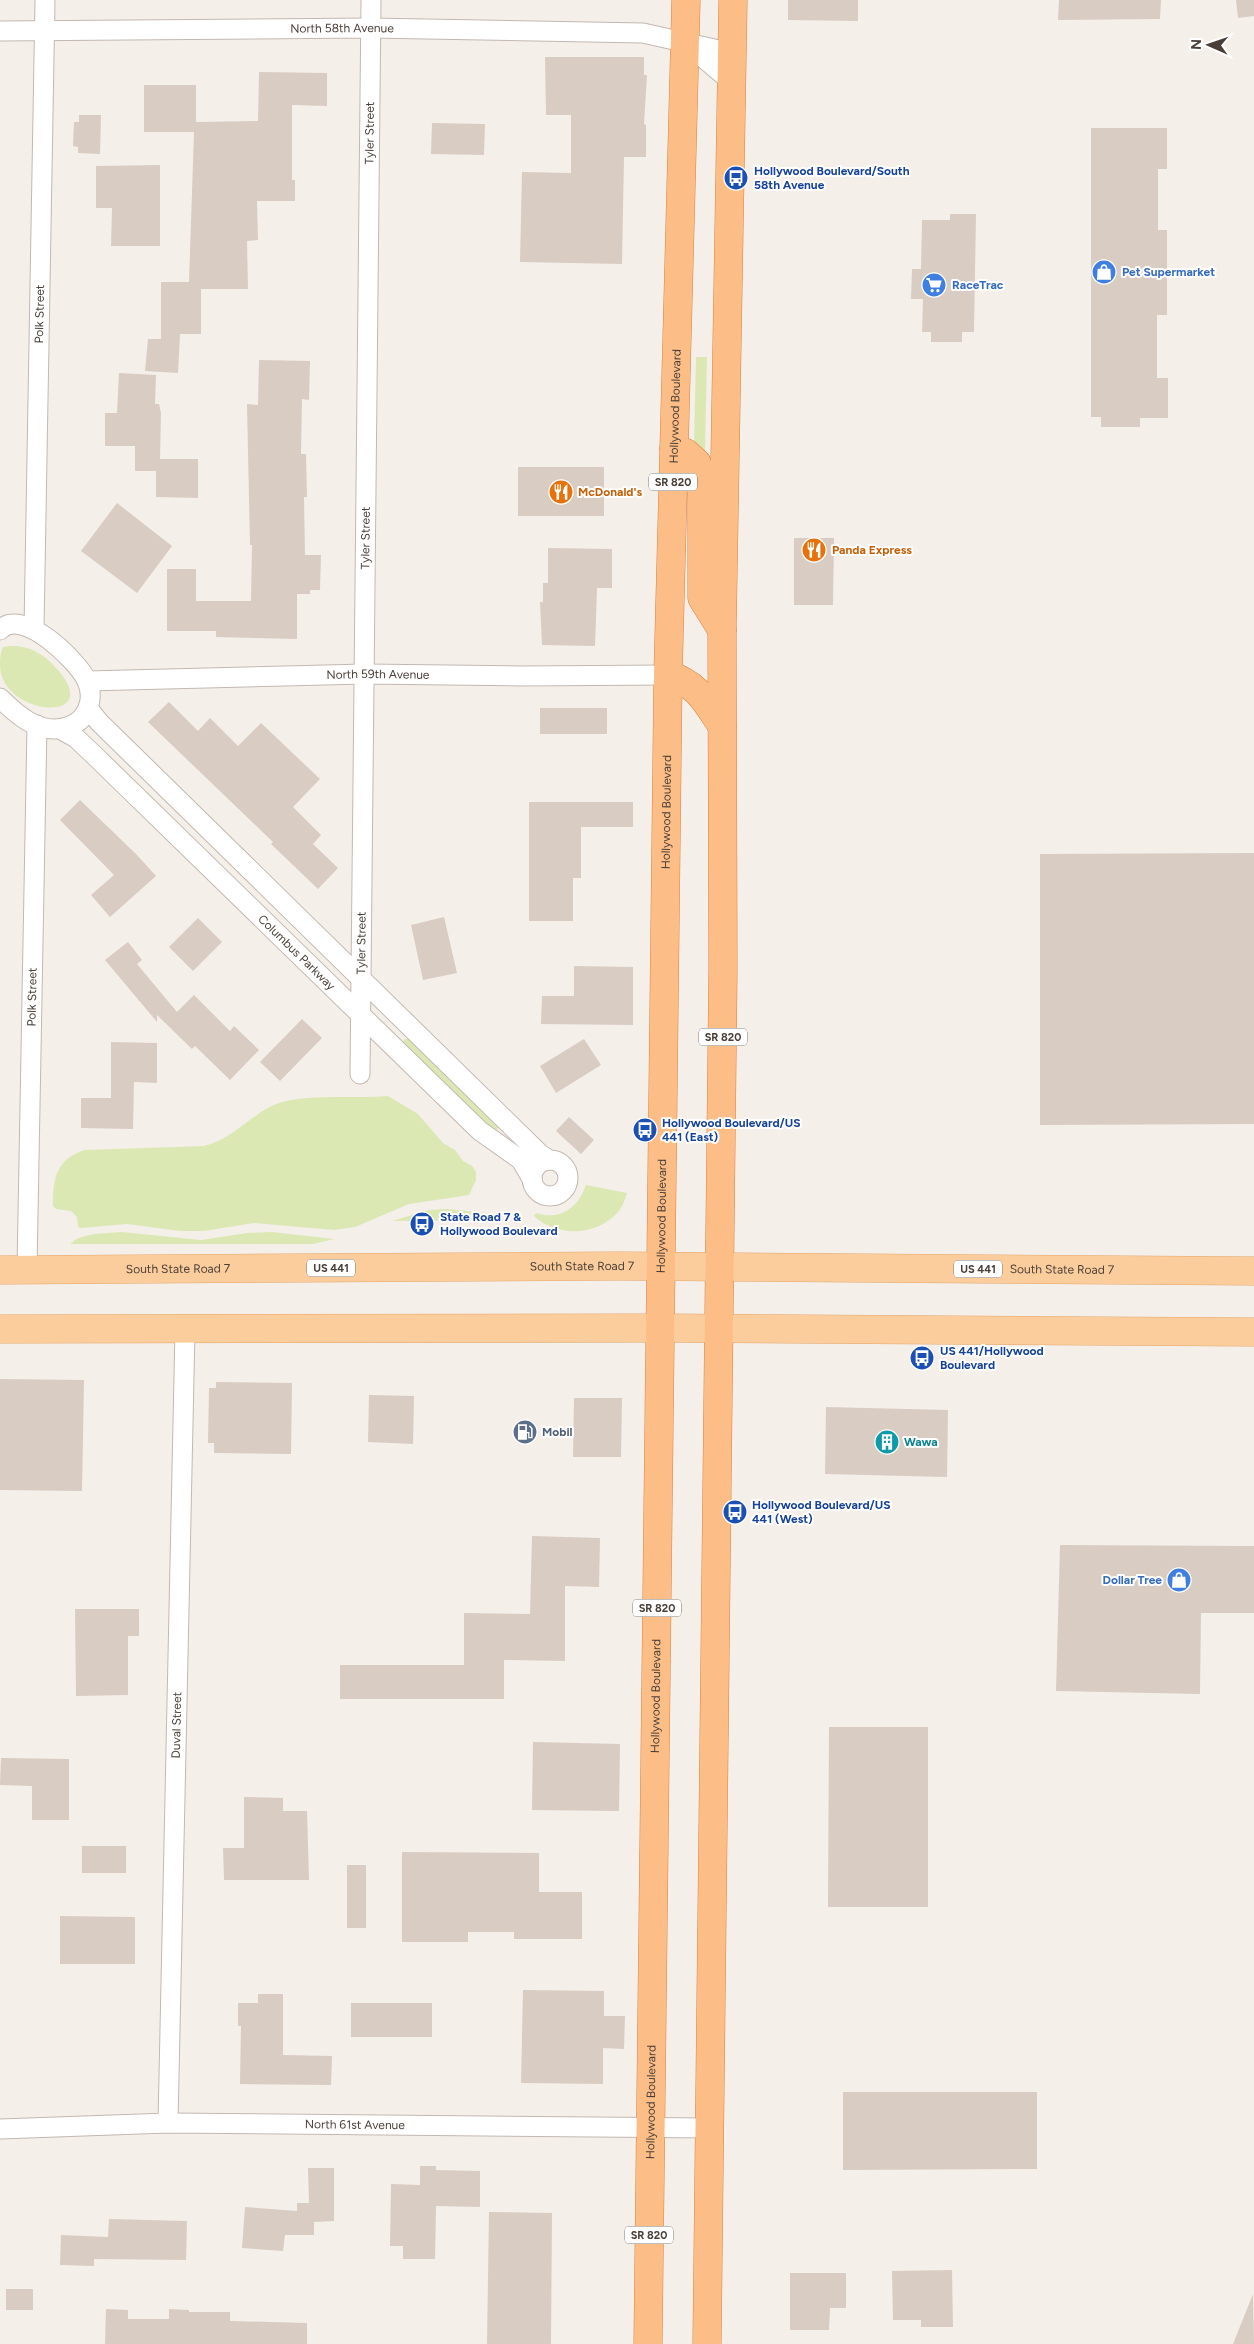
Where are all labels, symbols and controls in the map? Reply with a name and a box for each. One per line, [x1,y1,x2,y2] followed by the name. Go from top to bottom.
[1184,20,1234,70] north arrow
[290,21,394,36] street label: North 58th Avenue
[1188,39,1205,50] text: N
[362,101,377,164] street label: Tyler Street
[754,164,910,192] place label: Hollywood Boulevard/South 58th Avenue
[723,165,749,191] bus stop icon: Hollywood Boulevard/South 58th Avenue
[1091,259,1117,285] shop icon: Pet Supermarket
[1122,265,1215,279] place label: Pet Supermarket
[921,272,947,298] supermarket icon: RaceTrac
[952,278,1004,292] place label: RaceTrac
[32,284,47,344] street label: Polk Street
[667,349,684,463] street label: Hollywood Boulevard
[649,474,697,491] road number: SR 820
[548,479,574,505] restaurant icon: McDonald's
[578,485,642,499] place label: McDonald's
[358,506,373,569] street label: Tyler Street
[801,537,827,563] restaurant icon: Panda Express
[832,543,912,557] place label: Panda Express
[326,667,430,682] street label: North 59th Avenue
[659,755,674,869] street label: Hollywood Boulevard
[354,911,369,974] street label: Tyler Street
[255,912,339,993] street label: Columbus Parkway
[24,967,40,1027] street label: Polk Street
[699,1028,747,1046] road number: SR 820
[662,1116,801,1144] place label: Hollywood Boulevard/US 441 (East)
[632,1117,658,1143] bus stop icon: Hollywood Boulevard/US 441 (East)
[654,1159,669,1273] street label: Hollywood Boulevard
[440,1210,558,1238] place label: State Road 7 & Hollywood Boulevard
[409,1211,435,1237] bus stop icon: State Road 7 & Hollywood Boulevard
[530,1259,635,1274] street label: South State Road 7
[307,1260,355,1276] road number: US 441
[954,1260,1002,1278] road number: US 441
[126,1262,231,1276] street label: South State Road 7
[1010,1262,1115,1277] street label: South State Road 7
[940,1344,1044,1372] place label: US 441/Hollywood Boulevard
[909,1345,935,1371] bus stop icon: US 441/Hollywood Boulevard
[512,1419,538,1445] fuel station icon: Mobil
[542,1425,573,1439] place label: Mobil
[874,1429,900,1455] building icon: Wawa
[904,1435,938,1449] place label: Wawa
[752,1498,891,1526] place label: Hollywood Boulevard/US 441 (West)
[722,1499,748,1525] bus stop icon: Hollywood Boulevard/US 441 (West)
[1166,1567,1192,1593] shop icon: Dollar Tree
[1103,1573,1162,1587] place label: Dollar Tree
[633,1600,681,1616] road number: SR 820
[648,1639,663,1753] street label: Hollywood Boulevard
[169,1691,184,1758] street label: Duval Street
[643,2045,659,2159] street label: Hollywood Boulevard
[305,2117,405,2132] street label: North 61st Avenue
[625,2226,673,2244] road number: SR 820

